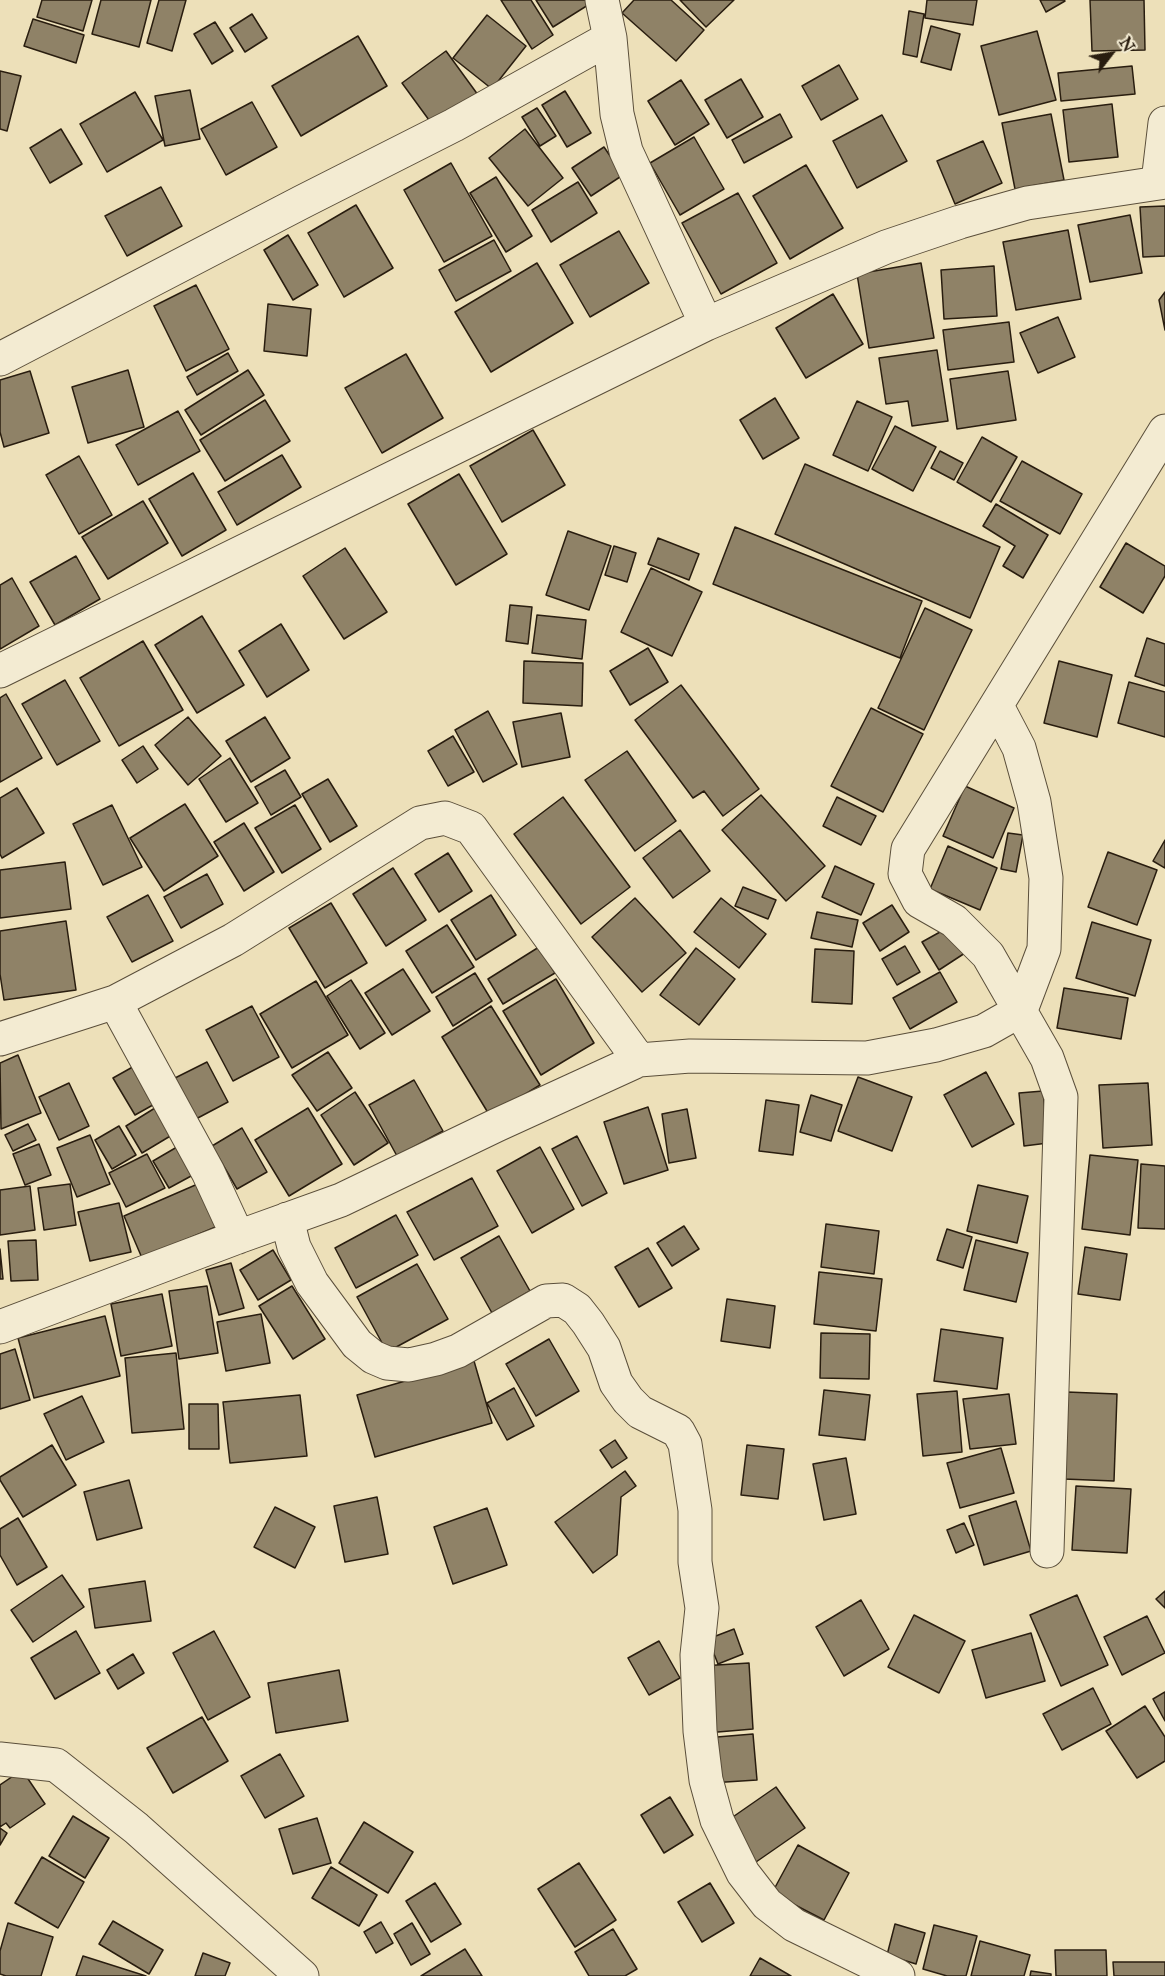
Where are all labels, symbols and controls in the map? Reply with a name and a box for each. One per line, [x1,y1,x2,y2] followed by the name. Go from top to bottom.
[1081,24,1141,84] north arrow
[1115,34,1138,55] text: N

